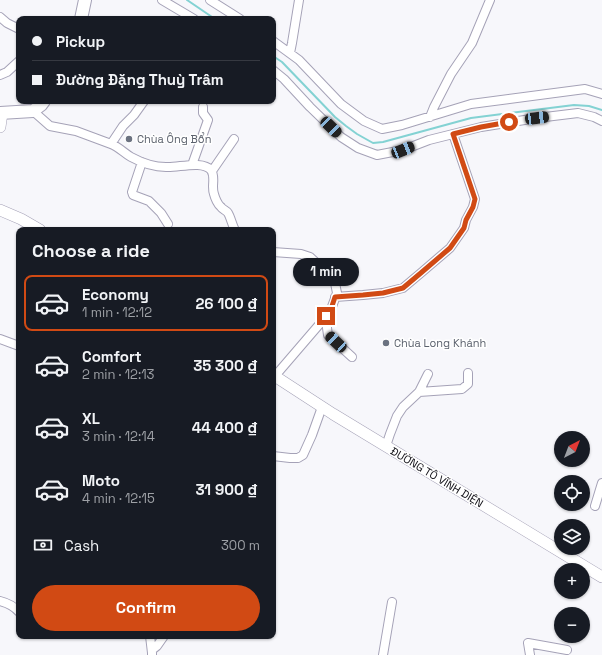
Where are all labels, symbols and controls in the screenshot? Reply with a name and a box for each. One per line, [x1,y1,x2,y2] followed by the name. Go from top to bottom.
[56,32,105,51] text: Pickup
[56,70,224,89] text: Đường Đặng Thuỳ Trâm
[524,111,550,125] car
[500,113,518,131] route start
[318,114,344,140] car
[137,132,211,146] place label: Chùa Ông Bổn
[124,134,134,144] marker: Chùa Ông Bổn
[390,140,416,160] car
[32,239,150,262] text: Choose a ride
[293,258,359,286] callout: 1 min
[310,263,342,280] text: 1 min
[34,285,70,321] icon: car
[82,285,149,304] text: Economy
[195,294,258,313] text: 26 100 ₫
[82,304,152,321] text: 1 min · 12:12
[317,307,335,325] route end
[323,329,349,355] car
[394,336,486,350] place label: Chùa Long Khánh
[381,338,391,348] marker: Chùa Long Khánh
[34,347,70,383] icon: car
[82,347,142,366] text: Comfort
[193,356,258,375] text: 35 300 ₫
[82,366,154,383] text: 2 min · 12:13
[34,409,70,445] icon: car
[82,409,100,428] text: XL
[192,418,258,437] text: 44 400 ₫
[82,428,155,445] text: 3 min · 12:14
[554,431,590,467] north arrow
[554,431,590,643] map controls
[388,443,486,510] street label: ĐƯỜNG TÔ VĨNH DIỆN
[34,471,70,507] icon: car
[82,471,120,490] text: Moto
[554,475,590,511] button: locate
[195,480,258,499] text: 31 900 ₫
[82,490,155,507] text: 4 min · 12:15
[554,519,590,555] button: layers
[32,534,54,556] icon: cash
[64,536,99,555] text: Cash
[221,537,260,554] text: 300 m
[554,563,590,599] button: +
[32,585,260,631] button: Confirm
[554,607,590,643] button: −

